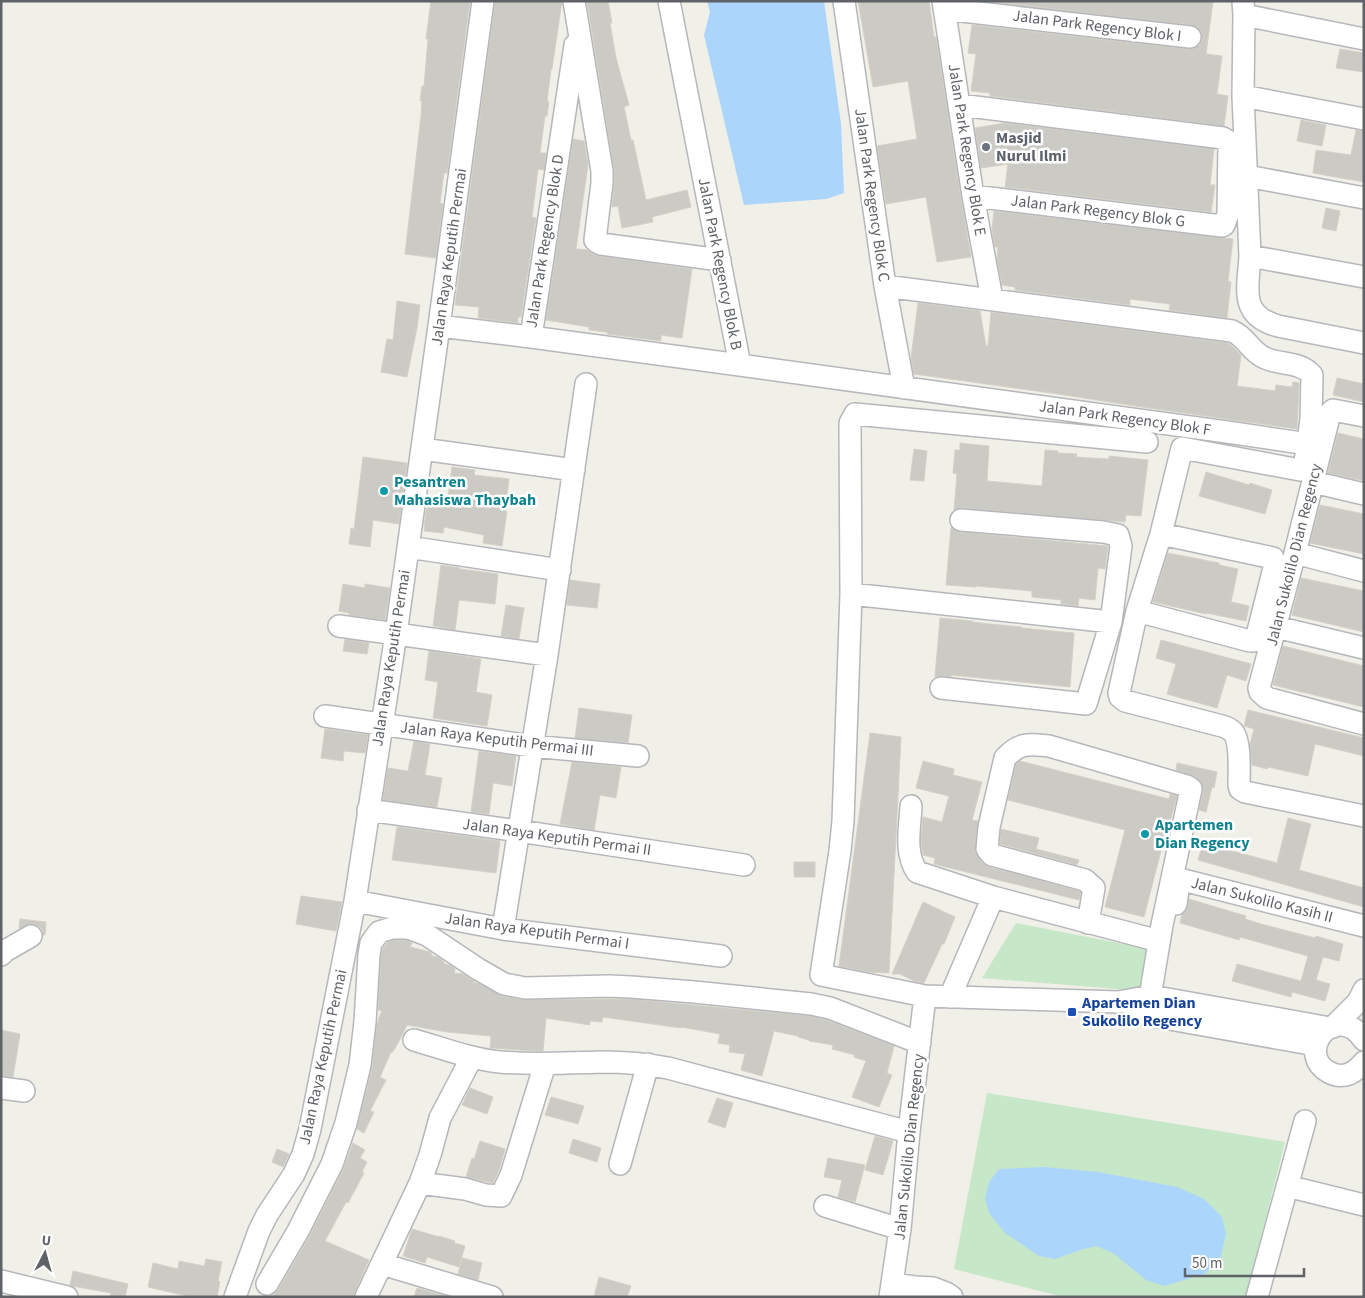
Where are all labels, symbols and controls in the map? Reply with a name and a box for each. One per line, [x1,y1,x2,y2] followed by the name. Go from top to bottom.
[1011,5,1183,47] street label: Jalan Park Regency Blok I
[943,62,991,238] street label: Jalan Park Regency Blok E
[849,107,895,283] street label: Jalan Park Regency Blok C
[996,127,1066,167] place label: Masjid Nurul Ilmi
[980,141,992,153] marker: Masjid Nurul Ilmi
[520,153,570,329] street label: Jalan Park Regency Blok D
[426,167,472,347] street label: Jalan Raya Keputih Permai
[693,176,747,352] street label: Jalan Park Regency Blok B
[1010,189,1186,233] street label: Jalan Park Regency Blok G
[1038,395,1212,441] street label: Jalan Park Regency Blok F
[1261,461,1327,649] street label: Jalan Sukolilo Dian Regency
[394,471,536,511] place label: Pesantren Mahasiswa Thaybah
[378,485,390,497] marker: Pesantren Mahasiswa Thaybah
[366,568,416,748] street label: Jalan Raya Keputih Permai
[399,716,595,762] street label: Jalan Raya Keputih Permai III
[461,813,653,861] street label: Jalan Raya Keputih Permai II
[1154,814,1250,854] place label: Apartemen Dian Regency
[1139,828,1151,840] marker: Apartemen Dian Regency
[1189,872,1335,928] street label: Jalan Sukolilo Kasih II
[443,907,631,955] street label: Jalan Raya Keputih Permai I
[294,967,352,1147] street label: Jalan Raya Keputih Permai
[1081,992,1203,1032] place label: Apartemen Dian Sukolilo Regency
[1066,1006,1078,1018] marker: Apartemen Dian Sukolilo Regency
[888,1052,930,1241] street label: Jalan Sukolilo Dian Regency
[20,1228,70,1278] north arrow
[41,1231,52,1251] text: U
[1185,1246,1304,1278] scale bar
[1192,1253,1222,1274] text: 50 m

